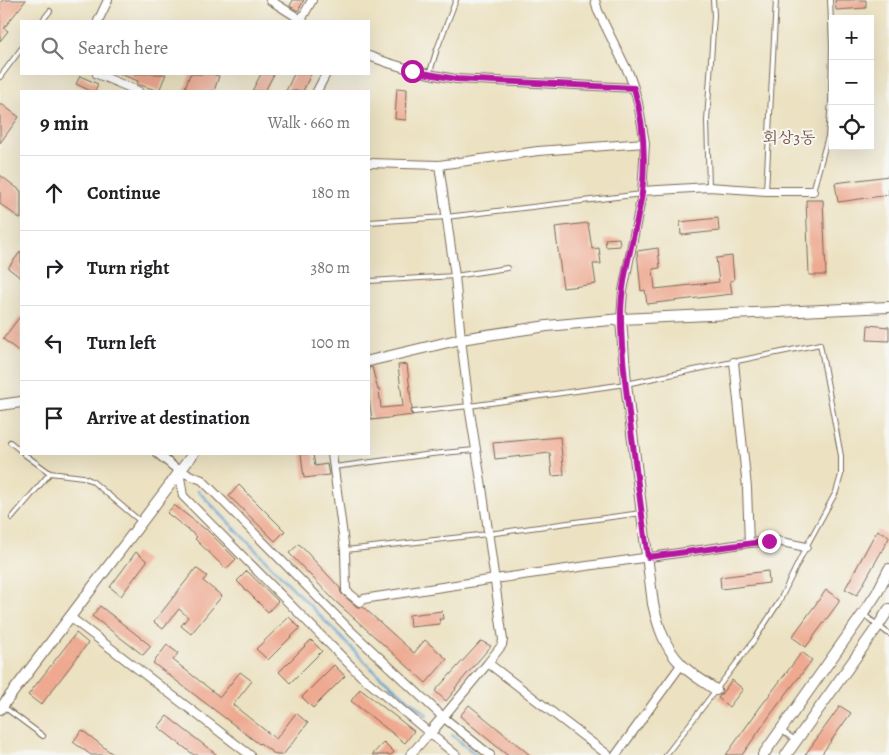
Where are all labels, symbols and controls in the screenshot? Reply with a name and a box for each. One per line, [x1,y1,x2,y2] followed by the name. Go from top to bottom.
[829,15,874,150] map controls
[829,15,874,60] button: +
[20,20,370,75] search box
[38,34,66,62] icon: search
[78,35,168,61] text: Search here
[401,60,424,83] route start
[829,60,874,105] button: −
[829,105,874,150] button: locate
[40,109,89,137] text: 9 min
[268,112,350,134] text: Walk · 660 m
[762,127,816,149] district label: 회상3동
[40,179,68,207] icon: ahead
[87,180,161,206] text: Continue
[312,182,350,204] text: 180 m
[40,254,68,282] icon: right
[87,255,169,281] text: Turn right
[311,257,350,279] text: 380 m
[40,329,68,357] icon: left
[87,330,156,356] text: Turn left
[311,332,350,354] text: 100 m
[40,404,68,432] icon: arrive
[87,405,250,431] text: Arrive at destination
[758,530,781,553] route end

